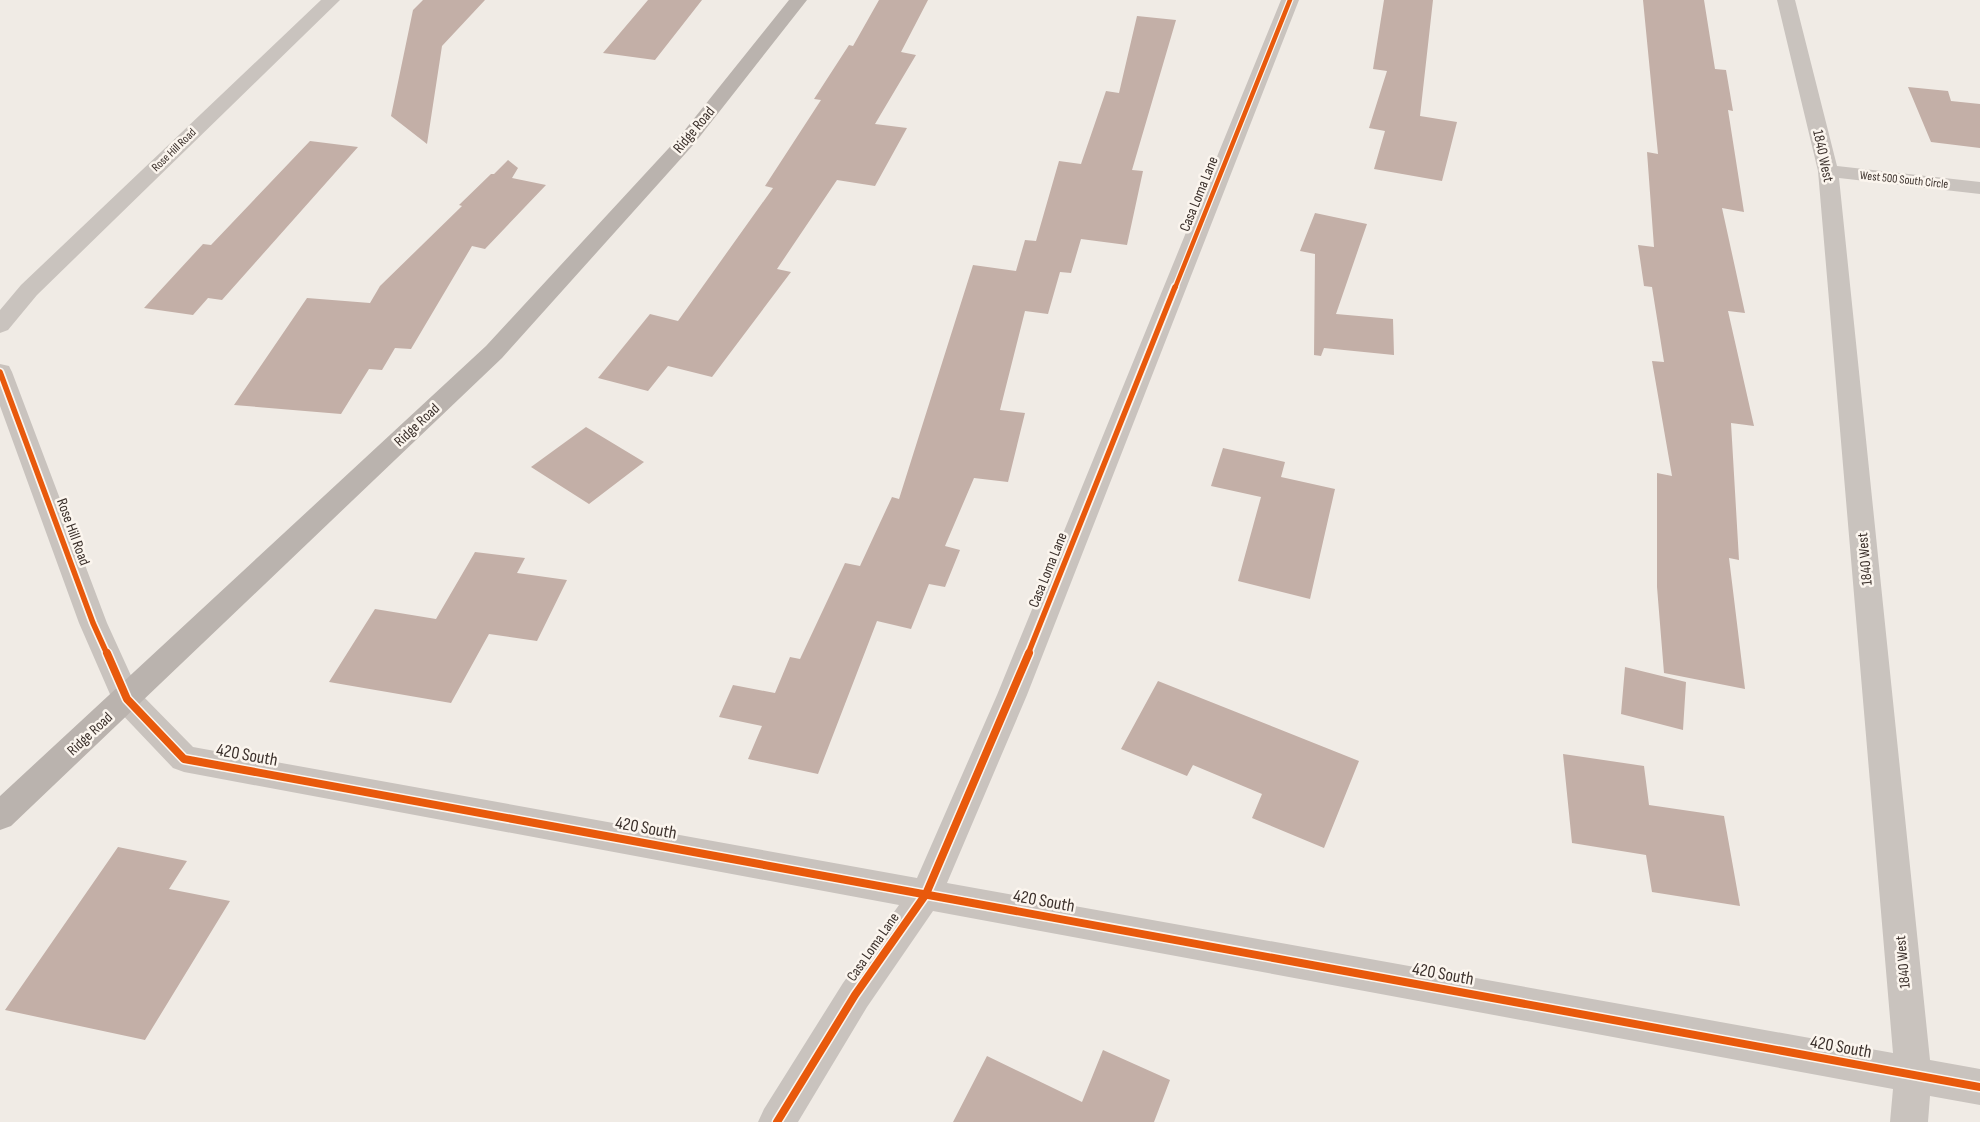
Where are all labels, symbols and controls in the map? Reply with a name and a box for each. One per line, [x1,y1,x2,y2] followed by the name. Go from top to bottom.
[669,103,719,157] street label: Ridge Road
[149,125,199,175] street label: Rose Hill Road
[1808,128,1838,184] street label: 1840 West
[1175,154,1223,234] street label: Casa Loma Lane
[1859,168,1949,192] street label: West 500 South Circle
[390,399,444,451] street label: Ridge Road
[52,496,94,568] street label: Rose Hill Road
[1024,530,1072,610] street label: Casa Loma Lane
[1853,531,1877,586] street label: 1840 West
[63,708,117,760] street label: Ridge Road
[215,739,279,771] street label: 420 South
[614,812,678,844] street label: 420 South
[1012,885,1076,917] street label: 420 South
[842,909,904,985] street label: Casa Loma Lane
[1891,934,1915,989] street label: 1840 West
[1411,958,1475,990] street label: 420 South
[1809,1031,1873,1063] street label: 420 South

